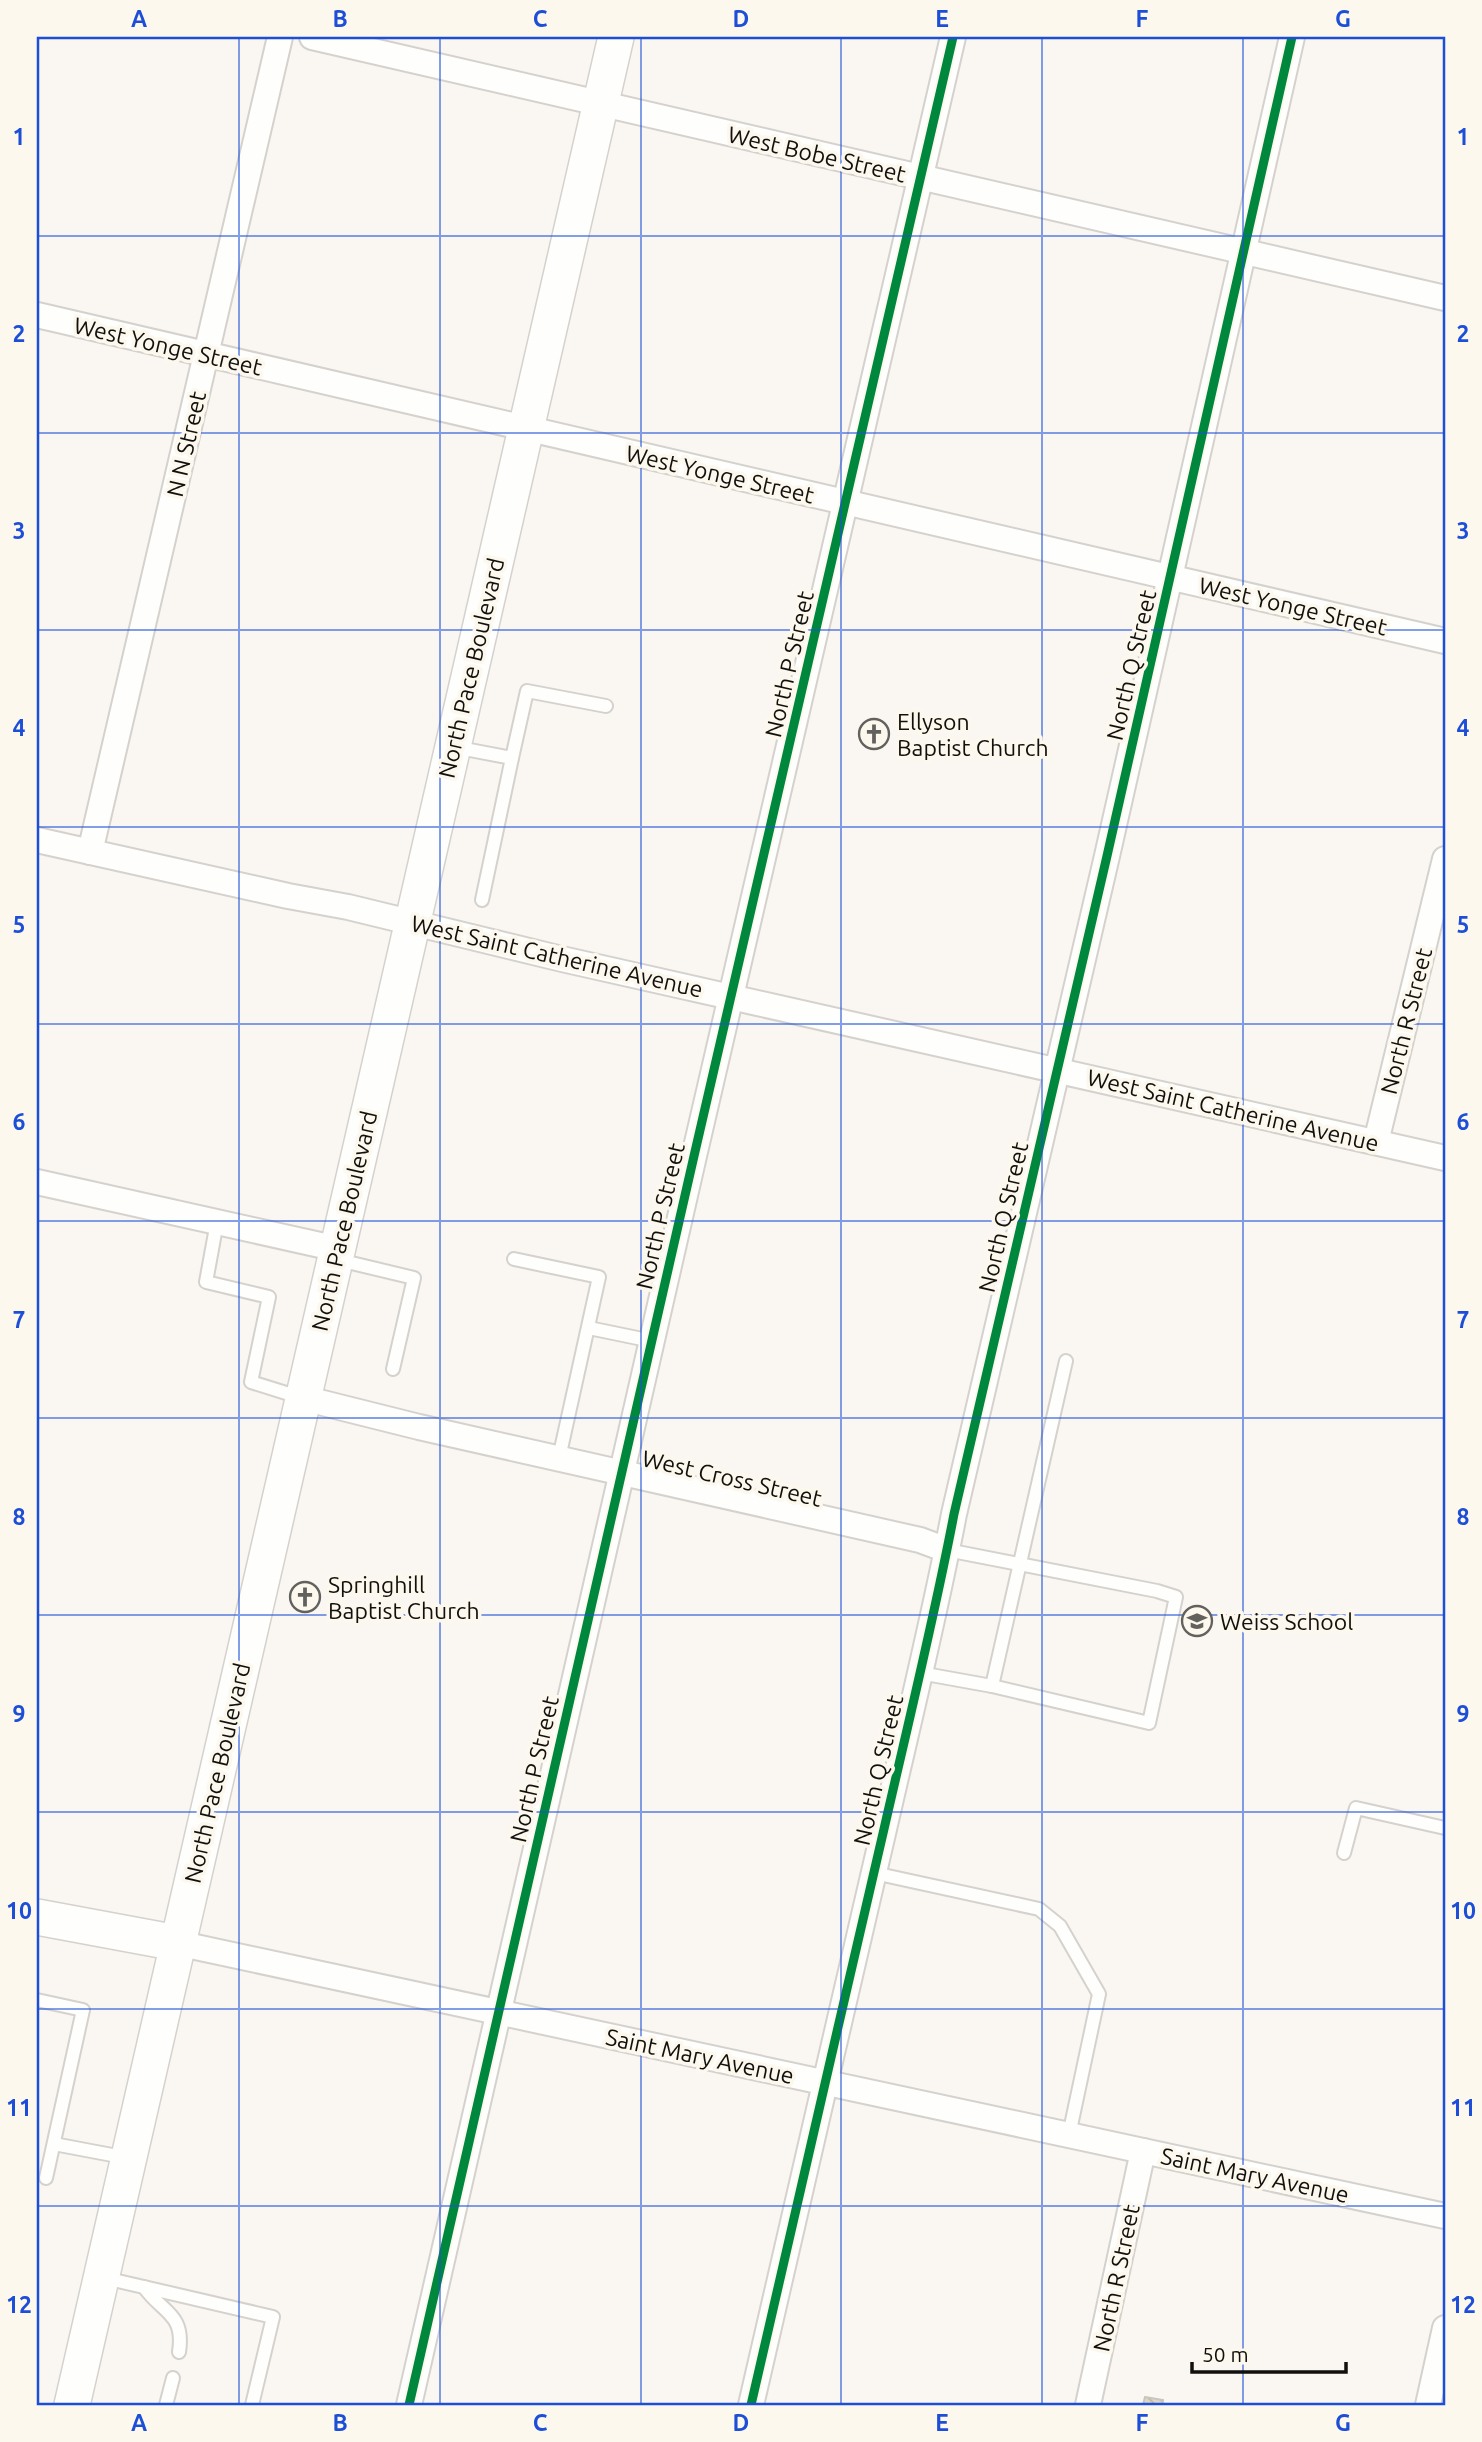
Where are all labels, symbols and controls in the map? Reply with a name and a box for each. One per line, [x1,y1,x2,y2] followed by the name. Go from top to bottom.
[131,6,147,31] text: A
[332,6,348,31] text: B
[533,6,548,31] text: C
[733,6,749,31] text: D
[935,6,949,31] text: E
[1136,6,1149,31] text: F
[1335,6,1351,31] text: G
[726,121,908,187] street label: West Bobe Street
[13,124,25,149] text: 1
[1457,124,1469,149] text: 1
[72,312,264,380] street label: West Yonge Street
[13,321,25,346] text: 2
[1457,321,1469,346] text: 2
[162,389,210,499] street label: N N Street
[624,440,816,508] street label: West Yonge Street
[13,518,25,543] text: 3
[1457,518,1469,543] text: 3
[434,556,508,780] street label: North Pace Boulevard
[1197,572,1389,640] street label: West Yonge Street
[1102,587,1160,743] street label: North Q Street
[760,588,818,740] street label: North P Street
[897,709,1049,760] place label: Ellyson Baptist Church
[13,715,26,740] text: 4
[1457,715,1470,740] text: 4
[857,717,891,751] church icon: Ellyson Baptist Church
[409,910,705,1002] street label: West Saint Catherine Avenue
[13,912,25,937] text: 5
[1457,912,1469,937] text: 5
[1376,945,1436,1097] street label: North R Street
[1085,1064,1381,1156] street label: West Saint Catherine Avenue
[13,1109,26,1134] text: 6
[307,1109,381,1333] street label: North Pace Boulevard
[1457,1109,1470,1134] text: 6
[974,1139,1032,1295] street label: North Q Street
[631,1140,689,1292] street label: North P Street
[13,1307,25,1332] text: 7
[1457,1307,1469,1332] text: 7
[640,1445,824,1511] street label: West Cross Street
[13,1504,25,1529] text: 8
[1457,1504,1469,1529] text: 8
[328,1572,480,1623] place label: Springhill Baptist Church
[288,1580,322,1614] church icon: Springhill Baptist Church
[1180,1604,1214,1638] school or university icon: Weiss School
[1220,1609,1353,1634] place label: Weiss School
[180,1661,254,1885] street label: North Pace Boulevard
[849,1692,907,1848] street label: North Q Street
[505,1693,563,1845] street label: North P Street
[13,1701,25,1726] text: 9
[1457,1701,1469,1726] text: 9
[6,1898,32,1923] text: 10
[1450,1898,1476,1923] text: 10
[604,2024,796,2088] street label: Saint Mary Avenue
[6,2095,32,2120] text: 11
[1450,2095,1476,2120] text: 11
[1159,2143,1351,2207] street label: Saint Mary Avenue
[1088,2202,1144,2354] street label: North R Street
[6,2292,32,2317] text: 12
[1450,2292,1476,2317] text: 12
[1192,2330,1346,2374] scale bar
[1202,2342,1249,2366] text: 50 m
[131,2410,147,2435] text: A
[332,2410,348,2435] text: B
[533,2410,548,2435] text: C
[733,2410,749,2435] text: D
[935,2410,949,2435] text: E
[1136,2410,1149,2435] text: F
[1335,2410,1351,2435] text: G

